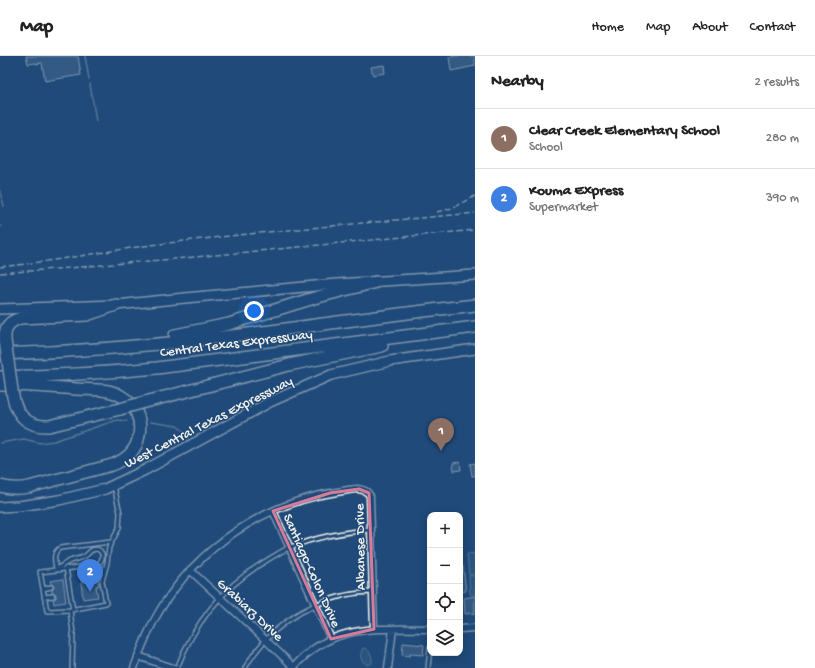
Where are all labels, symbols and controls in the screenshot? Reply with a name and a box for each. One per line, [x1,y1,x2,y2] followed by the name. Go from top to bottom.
[20,16,53,39] text: Map
[592,19,624,36] text: Home
[646,19,670,36] text: Map
[692,19,728,36] text: About
[750,19,795,36] text: Contact
[491,72,544,92] text: Nearby
[754,75,799,90] text: 2 results
[529,122,720,140] text: Clear Creek Elementary School
[501,131,507,146] text: 1
[766,131,799,146] text: 280 m
[529,140,563,155] text: School
[529,182,623,200] text: Kouma Express
[501,191,507,206] text: 2
[766,191,799,206] text: 390 m
[529,200,598,215] text: Supermarket
[244,301,264,321] your location
[159,327,314,362] street label: Central Texas Expressway
[122,373,296,473] street label: West Central Texas Expressway
[428,418,454,451] pin: 1
[352,503,371,590] street label: Albanese Drive
[278,511,344,631] street label: Santiago-Colon Drive
[427,512,463,656] map controls
[427,512,463,548] button: +
[427,548,463,584] button: −
[77,559,103,592] pin: 2
[213,576,287,646] street label: Grabiarz Drive
[427,584,463,620] button: locate
[427,620,463,656] button: layers

